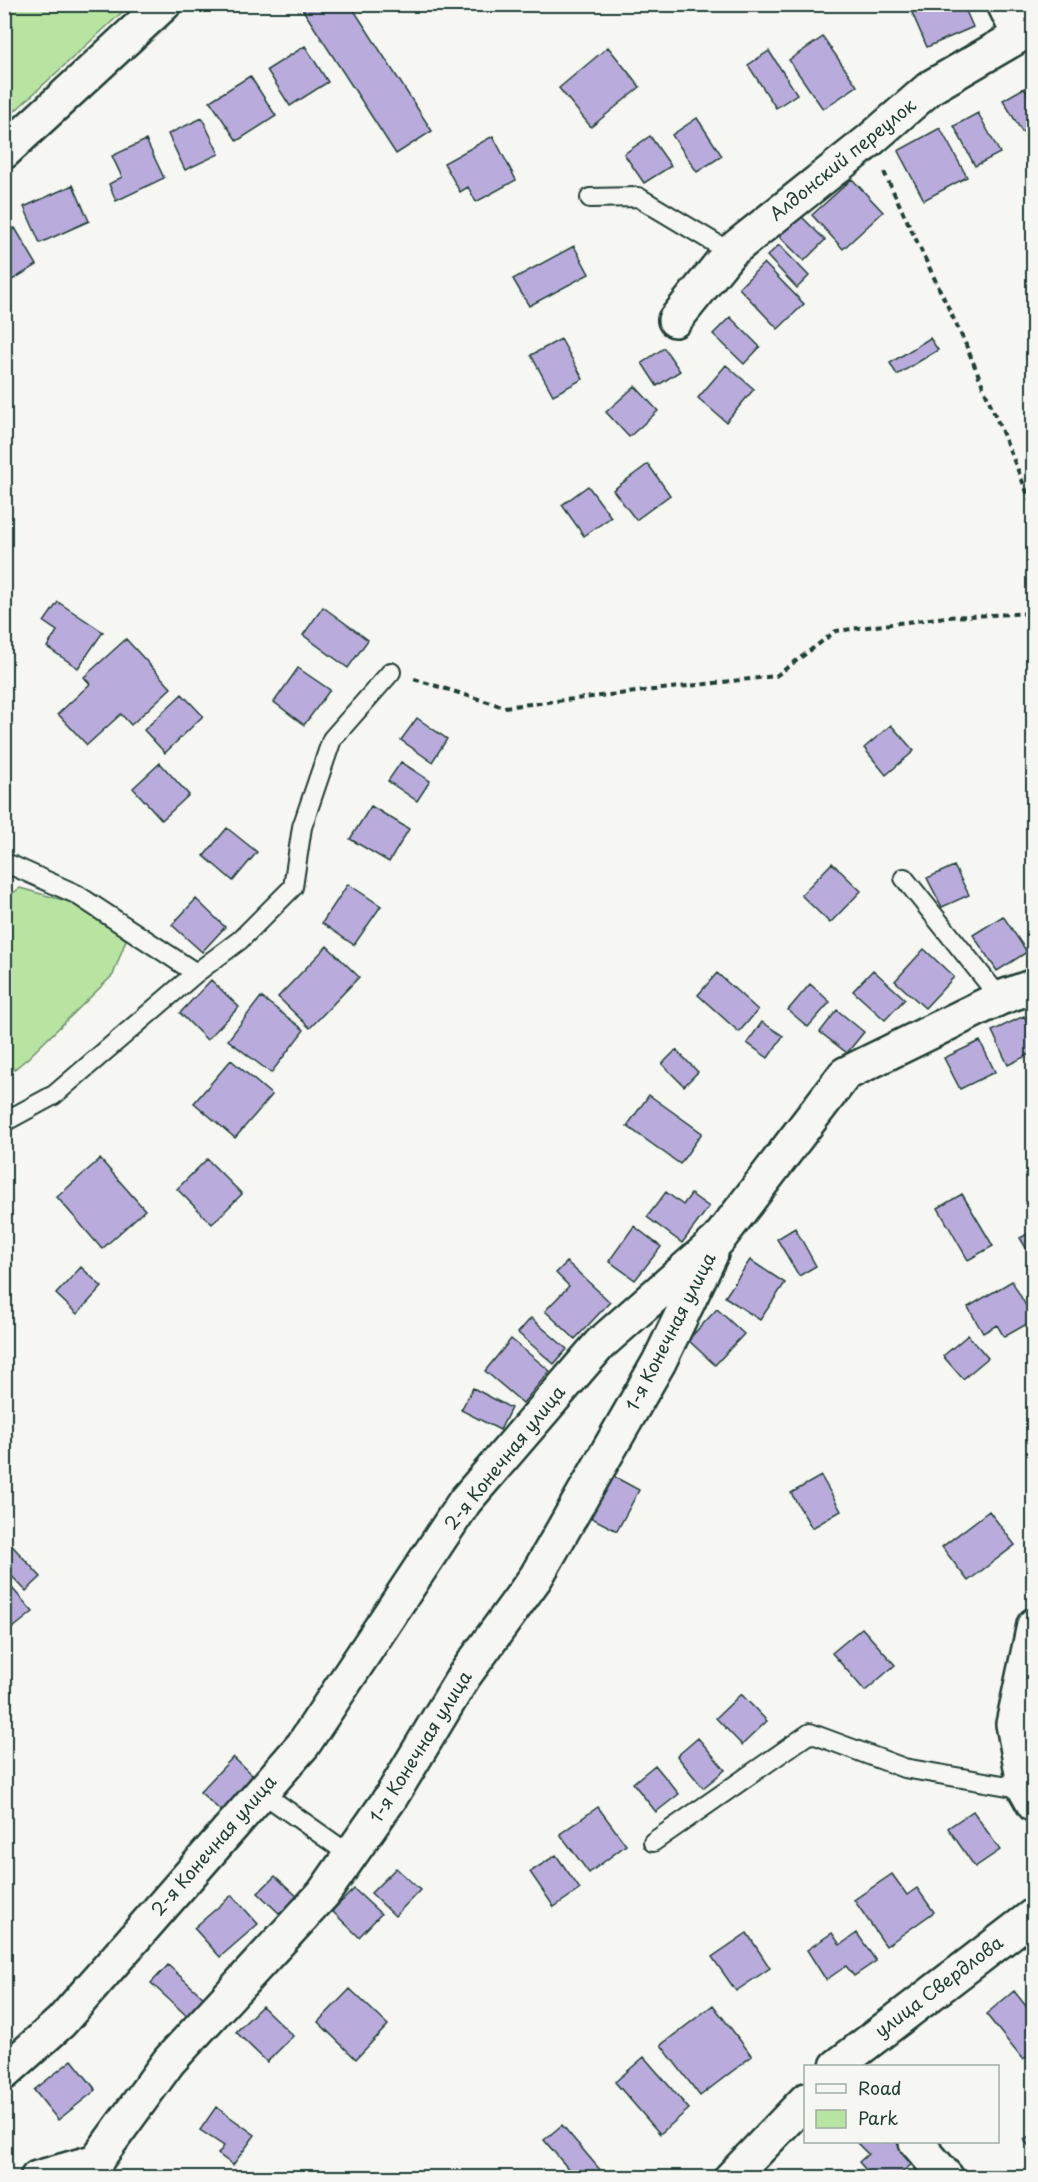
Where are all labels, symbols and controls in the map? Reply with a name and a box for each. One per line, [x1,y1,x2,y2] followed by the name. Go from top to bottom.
[763,91,921,227] street label: Алдонский переулок
[618,1247,722,1415] street label: 1-я Конечная улица
[437,1378,571,1535] street label: 2-я Конечная улица
[362,1664,478,1827] street label: 1-я Конечная улица
[144,1768,282,1922] street label: 2-я Конечная улица
[868,1928,1009,2043] street label: улица Свердлова
[804,2065,999,2143] legend
[858,2074,902,2101] text: Road
[858,2104,898,2131] text: Park

